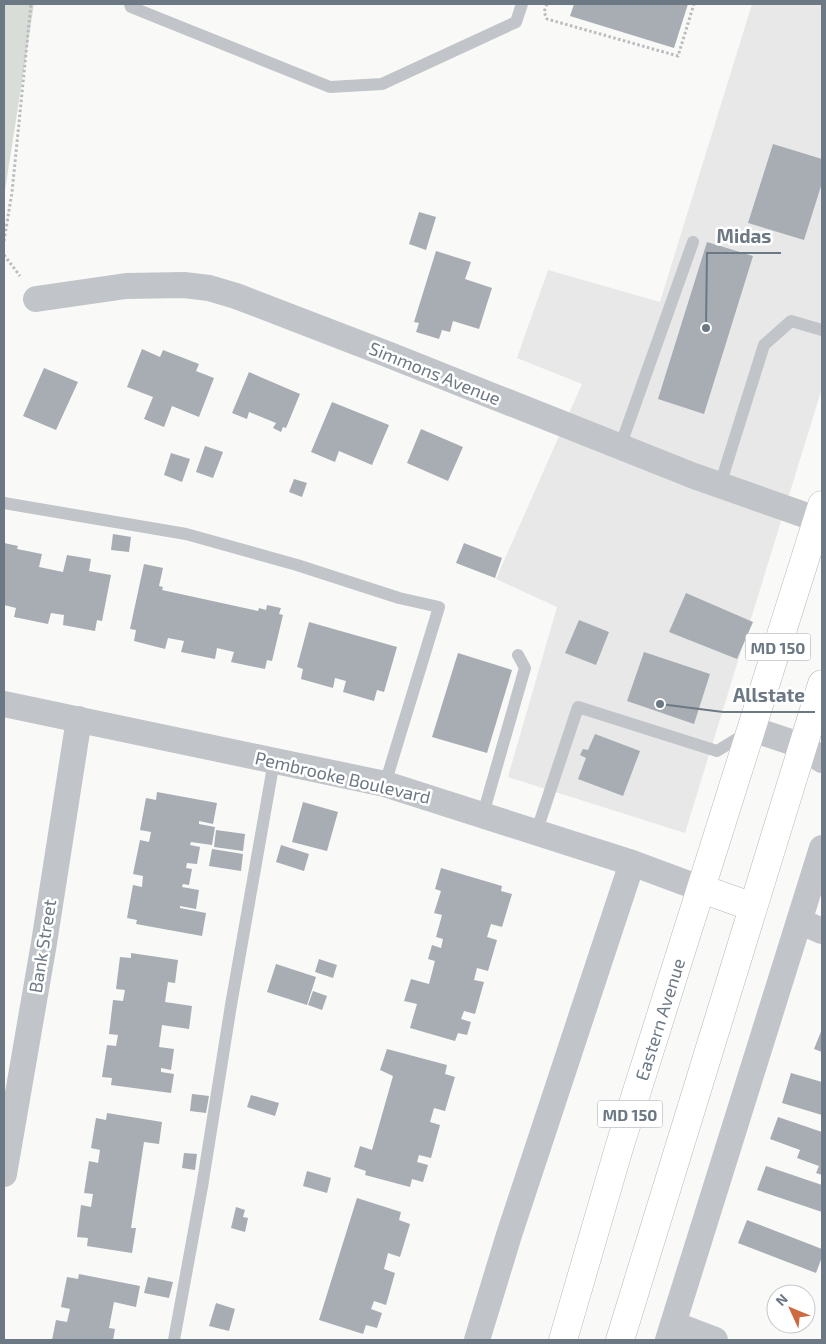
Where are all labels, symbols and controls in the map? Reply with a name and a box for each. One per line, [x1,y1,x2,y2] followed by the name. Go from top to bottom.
[707,219,781,253] callout: Midas
[717,224,771,247] text: Midas
[366,337,504,409] street label: Simmons Avenue
[746,634,810,660] road number: MD 150
[723,678,815,712] callout: Allstate
[733,683,805,706] text: Allstate
[253,746,433,808] street label: Pembrooke Boulevard
[24,897,60,994] street label: Bank Street
[630,955,689,1083] street label: Eastern Avenue
[598,1100,662,1128] road number: MD 150
[766,1284,816,1334] north arrow
[772,1290,791,1309] text: N

